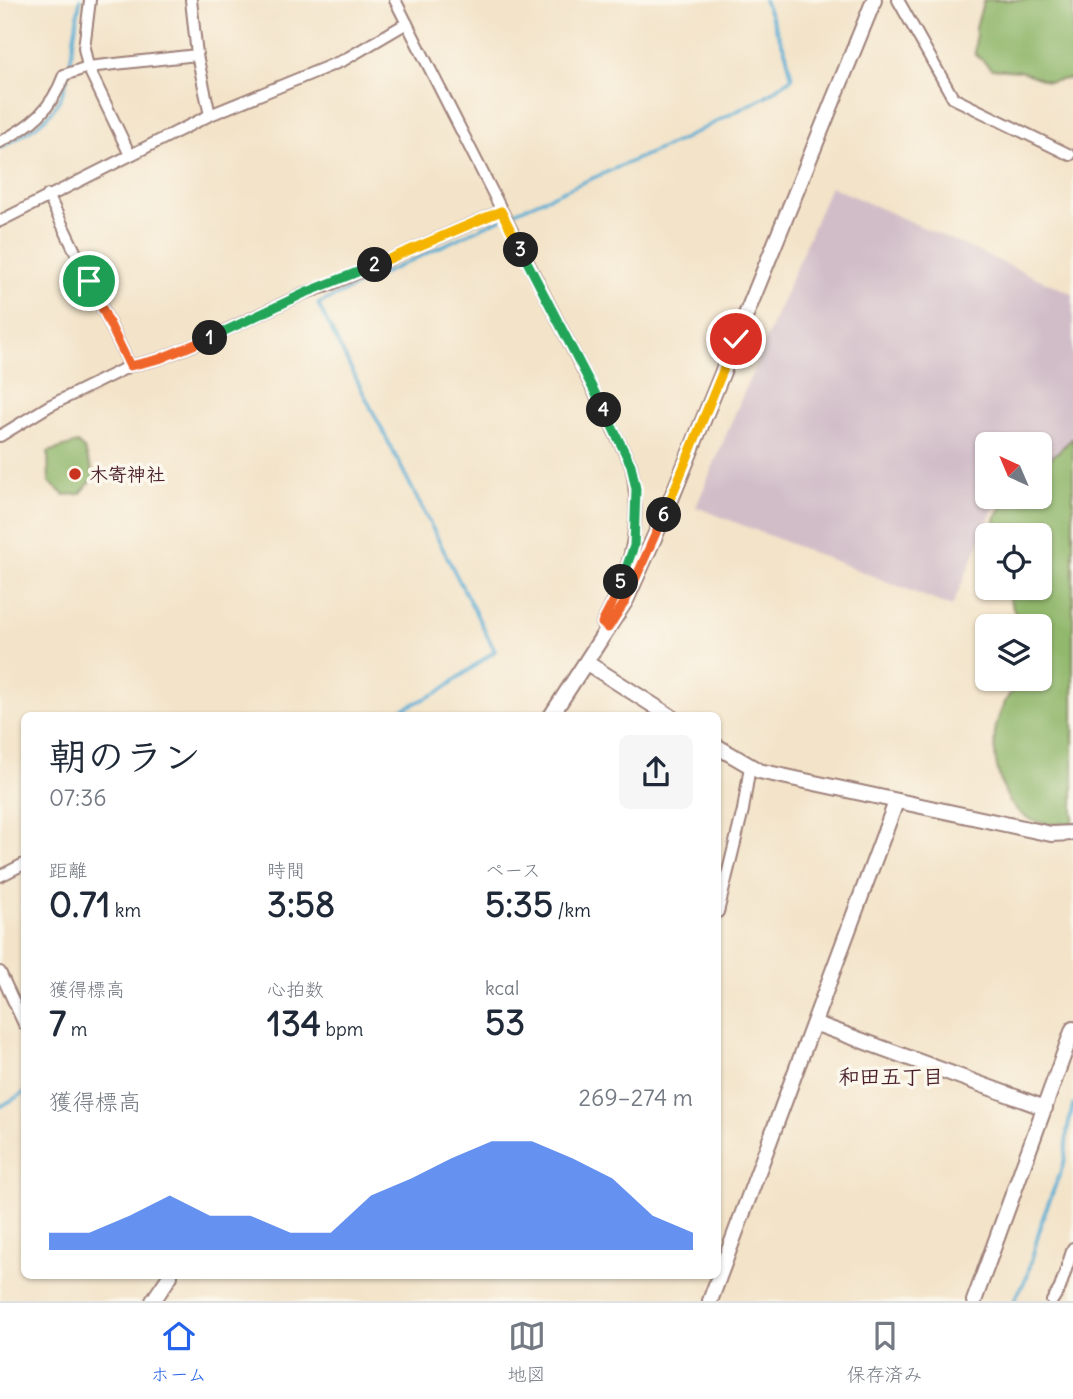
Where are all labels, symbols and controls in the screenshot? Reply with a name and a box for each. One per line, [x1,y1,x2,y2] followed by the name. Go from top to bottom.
[504,232,538,268] pin: 3
[515,237,526,261] text: 3
[358,247,392,282] pin: 2
[59,251,119,311] pin
[369,252,380,276] text: 2
[70,262,108,300] icon: arrive
[706,309,766,369] pin
[192,320,228,356] pin: 1
[717,320,755,358] icon: check
[206,325,213,349] text: 1
[586,392,622,428] pin: 4
[598,397,609,421] text: 4
[975,432,1052,509] north arrow
[975,432,1052,691] map controls
[89,462,165,486] place label: 木寄神社
[67,466,83,482] marker: 木寄神社
[646,498,682,532] pin: 6
[658,502,669,526] text: 6
[975,523,1052,600] button: locate
[604,564,638,600] pin: 5
[615,569,626,593] text: 5
[975,614,1052,691] button: layers
[49,733,201,780] text: 朝のラン
[619,735,693,809] button: share
[49,783,107,812] text: 07:36
[49,858,87,882] text: 距離
[267,858,305,882] text: 時間
[485,858,541,882] text: ペース
[49,882,110,926] text: 0.71
[267,882,335,926] text: 3:58
[485,882,553,926] text: 5:35
[110,898,141,922] text: km
[553,898,591,922] text: /km
[485,976,519,1000] text: kcal
[49,977,125,1001] text: 獲得標高
[267,977,324,1001] text: 心拍数
[485,1000,525,1044] text: 53
[49,1001,66,1045] text: 7
[267,1001,321,1045] text: 134
[66,1017,87,1041] text: m
[321,1017,364,1041] text: bpm
[839,1063,944,1090] district label: 和田五丁目
[579,1083,693,1112] text: 269–274 m
[49,1087,141,1116] text: 獲得標高
[150,1317,207,1386] tab: ホーム
[508,1317,546,1386] tab: 地図
[847,1317,923,1386] tab: 保存済み

